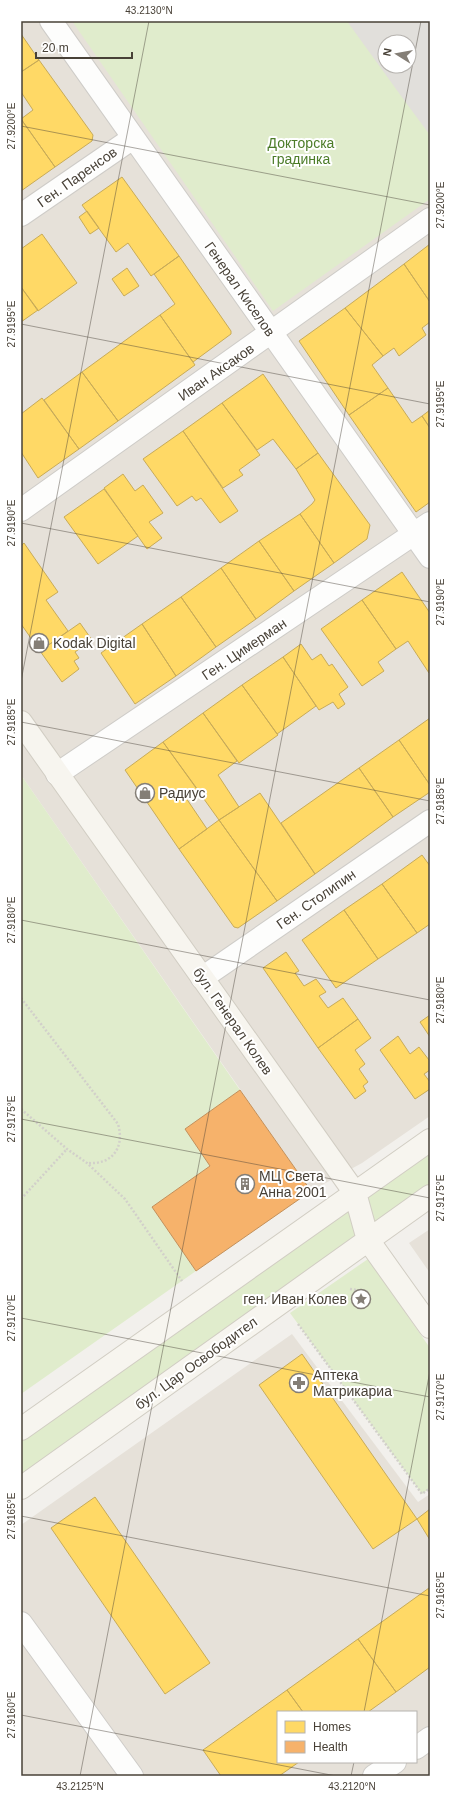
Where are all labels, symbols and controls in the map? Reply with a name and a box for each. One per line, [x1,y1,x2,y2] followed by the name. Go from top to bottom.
[125,5,173,16] text: 43.2130°N
[36,34,132,60] scale bar
[377,34,417,74] north arrow
[42,41,69,55] text: 20 m
[381,47,394,57] text: N
[6,102,17,149] text: 27.9200°E
[268,135,335,167] park label: Докторска градинка
[34,144,120,210] street label: Ген. Паренсов
[435,181,446,228] text: 27.9200°E
[201,239,279,339] street label: Генерал Киселов
[6,300,17,347] text: 27.9195°E
[175,340,257,404] street label: Иван Аксаков
[435,380,446,427] text: 27.9195°E
[6,499,17,546] text: 27.9190°E
[435,578,446,625] text: 27.9190°E
[199,615,289,683] street label: Ген. Цимерман
[28,632,50,654] shop icon: Kodak Digital
[53,635,136,651] place label: Kodak Digital
[6,698,17,745] text: 27.9185°E
[435,777,446,824] text: 27.9185°E
[134,782,156,804] shop icon: Радиус
[159,785,206,801] place label: Радиус
[273,866,359,932] street label: Ген. Столипин
[6,896,17,943] text: 27.9180°E
[190,964,276,1078] street label: бул. Генерал Колев
[435,976,446,1023] text: 27.9180°E
[6,1095,17,1142] text: 27.9175°E
[259,1168,327,1200] place label: МЦ Света Анна 2001
[234,1173,256,1195] building icon: МЦ Света Анна 2001
[435,1174,446,1221] text: 27.9175°E
[350,1288,372,1310] place icon: ген. Иван Колев
[243,1291,347,1307] place label: ген. Иван Колев
[6,1294,17,1341] text: 27.9170°E
[132,1313,260,1413] street label: бул. Цар Освободител
[313,1367,392,1399] place label: Аптека Матрикариа
[288,1372,310,1394] pharmacy icon: Аптека Матрикариа
[435,1373,446,1420] text: 27.9170°E
[6,1492,17,1539] text: 27.9165°E
[435,1571,446,1618] text: 27.9165°E
[6,1691,17,1738] text: 27.9160°E
[277,1711,417,1763] legend
[313,1720,351,1734] text: Homes
[313,1740,348,1754] text: Health
[56,1781,104,1792] text: 43.2125°N
[328,1781,376,1792] text: 43.2120°N

